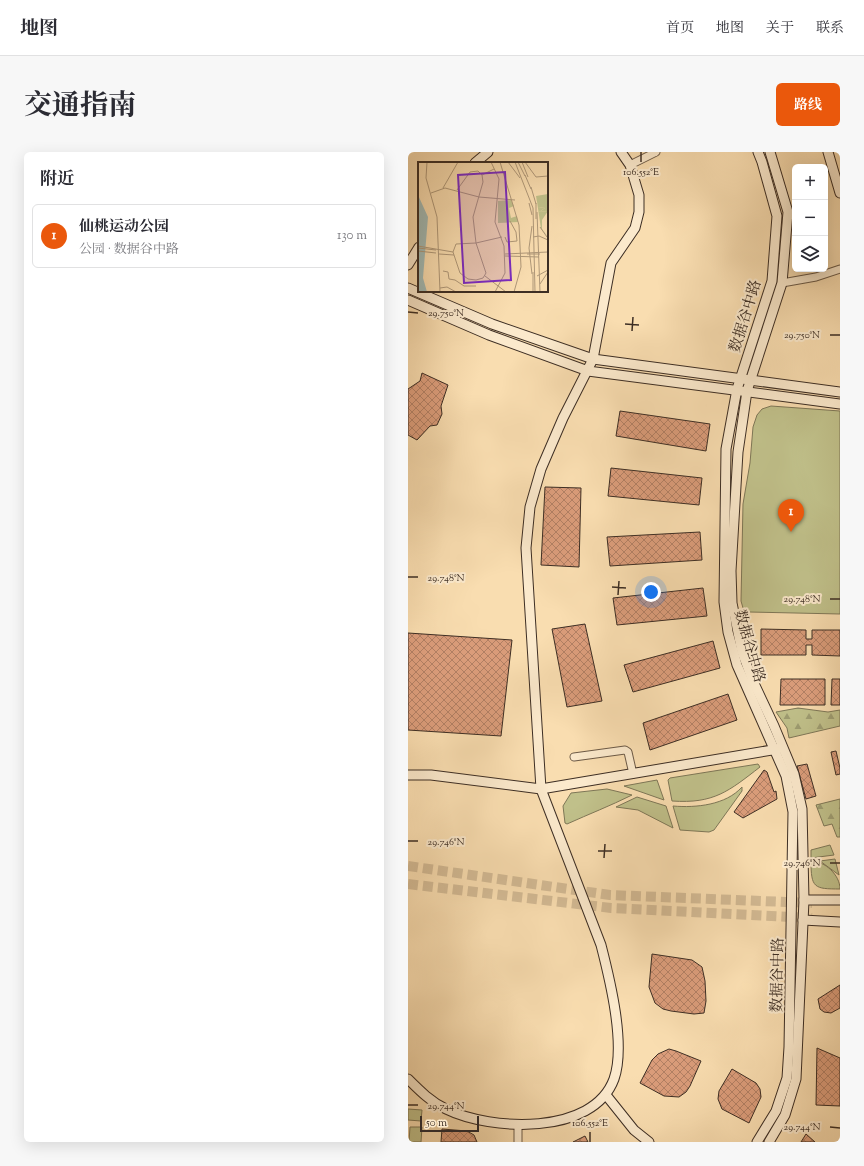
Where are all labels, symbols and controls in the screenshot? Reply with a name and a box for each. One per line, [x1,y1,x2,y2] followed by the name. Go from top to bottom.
[20,16,58,43] text: 地图
[666,19,694,39] text: 首页
[716,19,744,39] text: 地图
[766,19,794,39] text: 关于
[816,19,844,39] text: 联系
[776,83,840,126] button: 路线
[24,87,136,127] text: 交通指南
[418,162,548,292] inset map
[792,164,828,272] map controls
[792,164,828,200] button: +
[623,165,659,180] text: 106.552°E
[40,168,74,192] text: 附近
[792,200,828,236] button: −
[79,217,169,238] text: 仙桃运动公园
[52,227,56,245] text: 1
[337,227,367,245] text: 130 m
[792,236,828,272] button: layers
[79,241,179,259] text: 公园 · 数据谷中路
[725,277,767,355] street label: 数据谷中路
[428,306,464,321] text: 29.750°N
[784,328,820,343] text: 29.750°N
[778,499,804,532] pin: 1
[428,571,465,586] text: 29.748°N
[641,582,661,602] your location
[784,592,821,607] text: 29.748°N
[728,607,769,685] street label: 数据谷中路
[428,835,464,850] text: 29.746°N
[784,856,820,871] text: 29.746°N
[767,937,790,1013] street label: 数据谷中路
[428,1099,464,1114] text: 29.744°N
[420,1114,479,1133] scale bar
[426,1115,447,1131] text: 50 m
[572,1116,608,1131] text: 106.552°E
[784,1120,820,1135] text: 29.744°N

